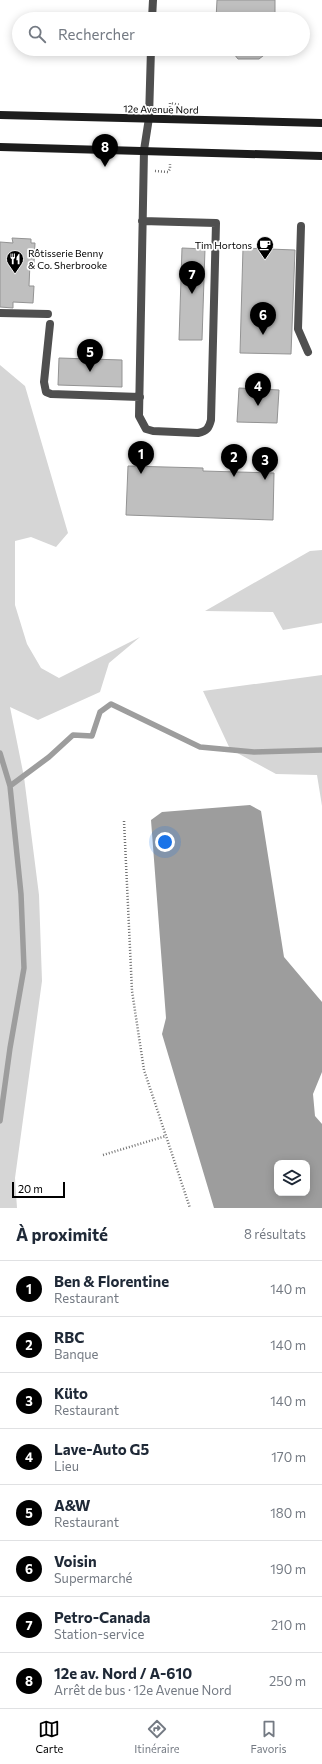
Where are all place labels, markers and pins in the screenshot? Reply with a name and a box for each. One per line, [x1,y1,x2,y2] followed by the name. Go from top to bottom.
[92,134,118,167] pin: 8
[255,235,275,260] cafe icon: Tim Hortons
[195,239,252,251] place label: Tim Hortons
[28,247,107,271] place label: Rôtisserie Benny & Co. Sherbrooke
[5,249,25,274] restaurant icon: Rôtisserie Benny & Co. Sherbrooke
[179,261,205,294] pin: 7
[250,302,276,335] pin: 6
[77,339,103,372] pin: 5
[245,373,271,406] pin: 4
[128,441,154,474] pin: 1
[221,444,247,477] pin: 2
[252,447,278,480] pin: 3

